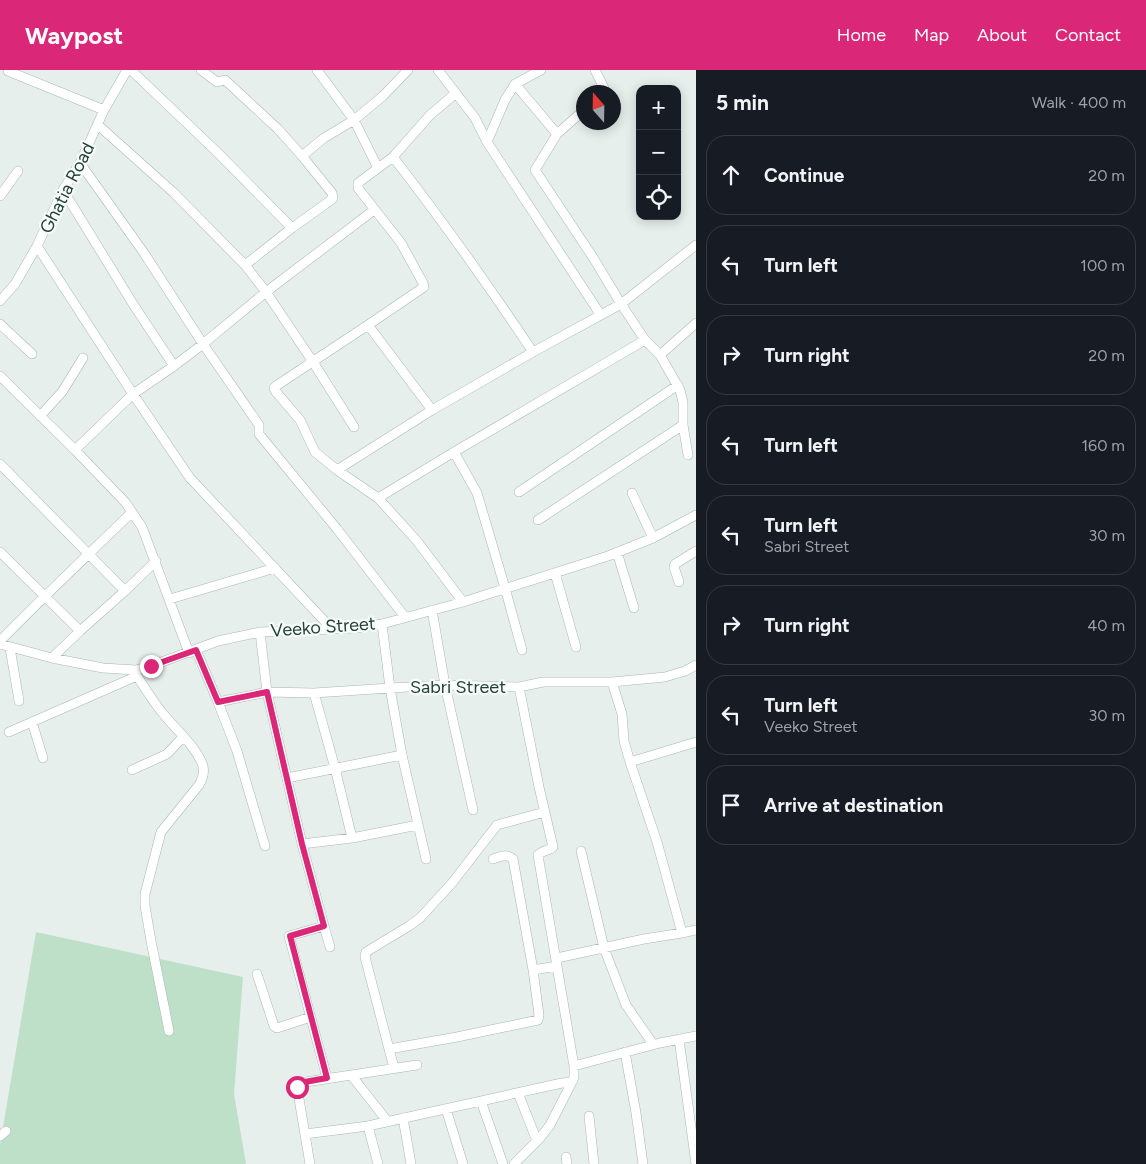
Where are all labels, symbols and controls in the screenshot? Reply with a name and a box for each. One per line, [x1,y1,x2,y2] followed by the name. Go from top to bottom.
[25,21,123,50] text: Waypost
[837,24,886,46] text: Home
[914,24,949,46] text: Map
[977,24,1027,46] text: About
[1055,24,1121,46] text: Contact
[576,85,621,130] north arrow
[636,85,681,220] map controls
[636,85,681,130] button: +
[716,90,769,115] text: 5 min
[1032,93,1126,112] text: Walk · 400 m
[636,130,681,175] button: −
[35,139,99,237] street label: Ghatia Road
[717,161,745,189] icon: ahead
[764,164,844,187] text: Continue
[1088,166,1125,185] text: 20 m
[636,175,681,220] button: locate
[717,251,745,279] icon: left
[764,254,838,277] text: Turn left
[1080,256,1125,275] text: 100 m
[717,341,745,369] icon: right
[764,344,850,367] text: Turn right
[1088,346,1125,365] text: 20 m
[717,431,745,459] icon: left
[764,434,838,457] text: Turn left
[1082,436,1125,455] text: 160 m
[764,514,838,537] text: Turn left
[717,521,745,549] icon: left
[1088,526,1125,545] text: 30 m
[764,537,849,556] text: Sabri Street
[717,611,745,639] icon: right
[270,612,376,642] street label: Veeko Street
[764,614,850,637] text: Turn right
[1087,616,1125,635] text: 40 m
[140,655,163,678] route end
[410,676,506,698] street label: Sabri Street
[764,694,838,717] text: Turn left
[717,701,745,729] icon: left
[1088,706,1125,725] text: 30 m
[764,717,858,736] text: Veeko Street
[717,791,745,819] icon: arrive
[764,794,943,817] text: Arrive at destination
[286,1076,309,1099] route start

